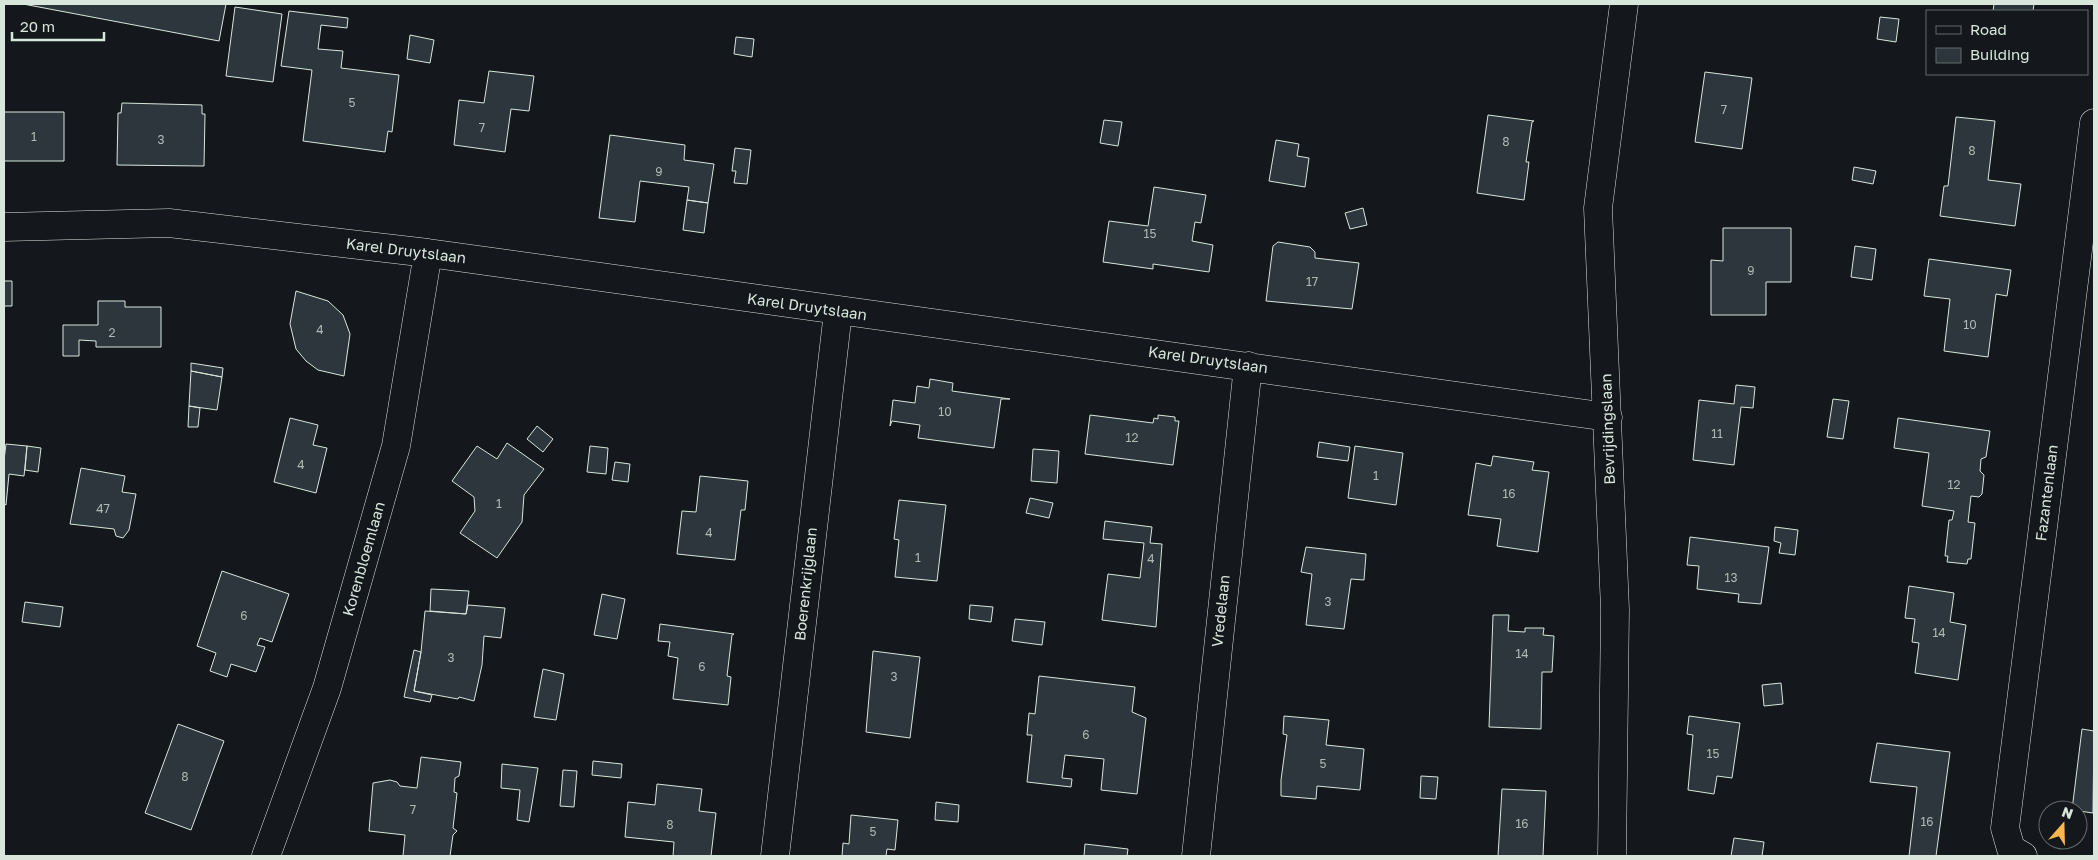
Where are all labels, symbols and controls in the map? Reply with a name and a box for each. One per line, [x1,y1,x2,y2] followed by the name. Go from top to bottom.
[12,10,105,42] scale bar
[1926,10,2088,75] legend
[20,17,55,35] text: 20 m
[1970,20,2007,38] text: Road
[1970,45,2030,63] text: Building
[349,95,356,110] house number: 5
[1721,102,1727,117] house number: 7
[479,120,485,135] house number: 7
[31,129,37,144] house number: 1
[157,132,165,147] house number: 3
[1502,134,1510,149] house number: 8
[1968,143,1976,158] house number: 8
[655,164,663,179] house number: 9
[1144,226,1156,241] house number: 15
[345,234,467,266] street label: Karel Druytslaan
[1747,263,1755,278] house number: 9
[1306,274,1318,289] house number: 17
[746,289,868,323] street label: Karel Druytslaan
[1963,317,1977,332] house number: 10
[316,322,324,337] house number: 4
[109,325,116,340] house number: 2
[1147,342,1269,376] street label: Karel Druytslaan
[1596,373,1618,485] street label: Bevrijdingslaan
[938,404,952,419] house number: 10
[1711,426,1723,441] house number: 11
[1126,430,1138,445] house number: 12
[2031,444,2061,542] street label: Fazantenlaan
[297,457,305,472] house number: 4
[1373,468,1379,483] house number: 1
[1948,477,1960,492] house number: 12
[1502,486,1516,501] house number: 16
[496,496,502,511] house number: 1
[338,499,388,618] street label: Korenbloemlaan
[96,501,110,516] house number: 47
[705,525,713,540] house number: 4
[790,526,820,642] street label: Boerenkrijglaan
[915,550,921,565] house number: 1
[1147,551,1155,566] house number: 4
[1725,570,1737,585] house number: 13
[1207,574,1233,648] street label: Vredelaan
[1324,594,1332,609] house number: 3
[240,608,248,623] house number: 6
[1932,625,1946,640] house number: 14
[1515,646,1529,661] house number: 14
[447,650,455,665] house number: 3
[698,659,706,674] house number: 6
[890,669,898,684] house number: 3
[1082,727,1090,742] house number: 6
[1707,746,1719,761] house number: 15
[1320,756,1327,771] house number: 5
[181,769,189,784] house number: 8
[2038,800,2088,850] north arrow
[410,802,416,817] house number: 7
[2060,803,2076,822] text: N
[1920,814,1934,829] house number: 16
[1515,816,1529,831] house number: 16
[666,817,674,832] house number: 8
[870,824,877,839] house number: 5

